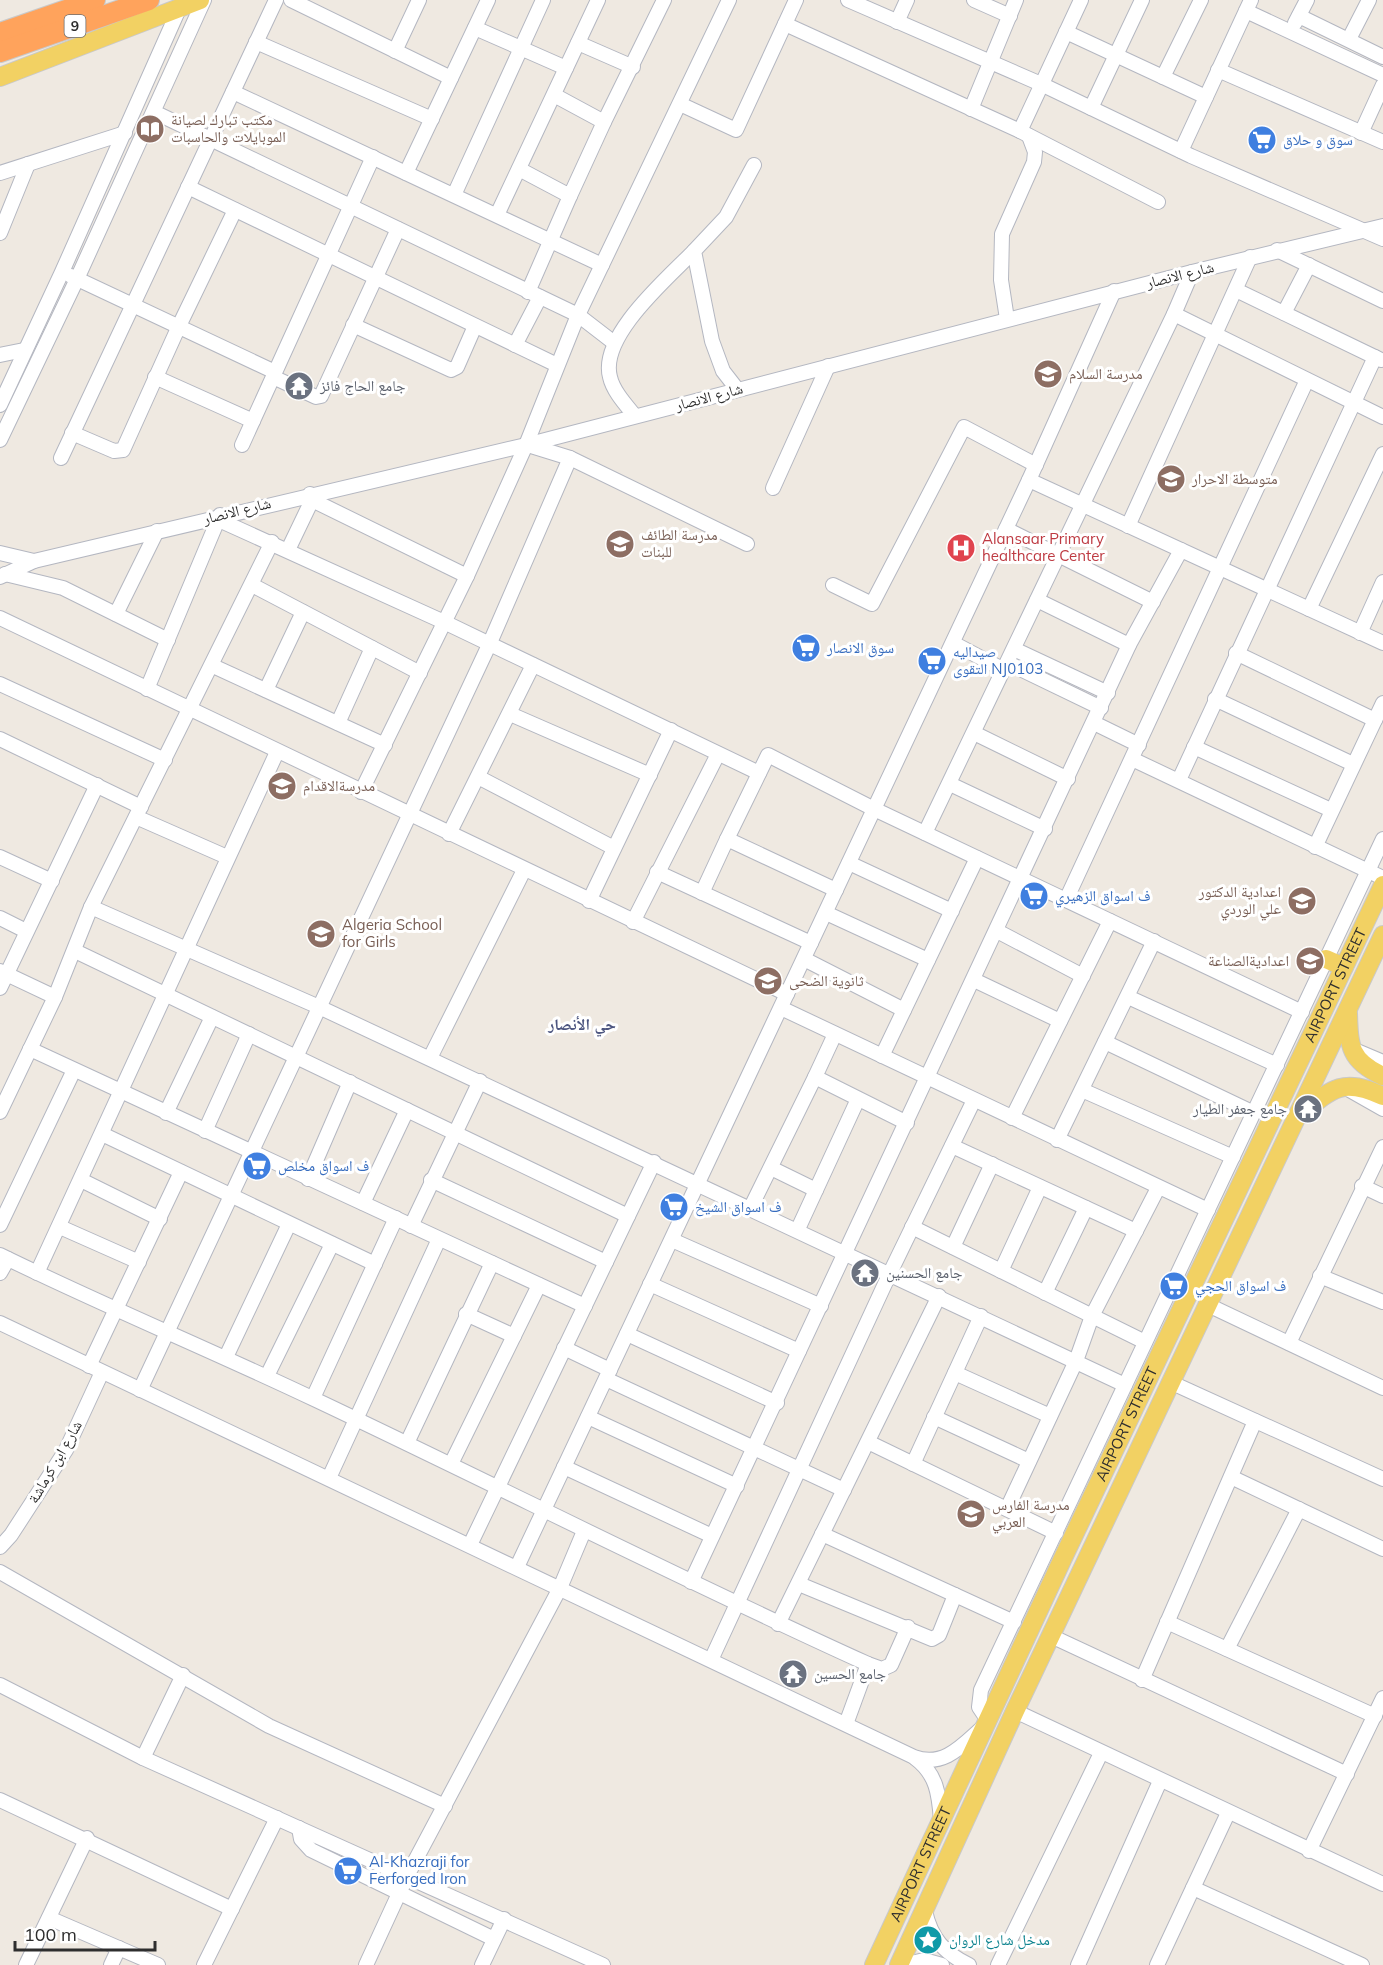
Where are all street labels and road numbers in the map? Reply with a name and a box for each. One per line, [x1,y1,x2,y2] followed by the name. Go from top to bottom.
[64,15,86,37] road number: 9
[1143,257,1216,293] street label: شارع الانصار
[672,378,745,416] street label: شارع الانصار
[200,493,273,529] street label: شارع الانصار
[1300,925,1370,1045] street label: AIRPORT STREET
[1091,1363,1162,1484] street label: AIRPORT STREET
[23,1417,87,1507] street label: شارع ابن كرماشة
[885,1804,955,1925] street label: AIRPORT STREET

